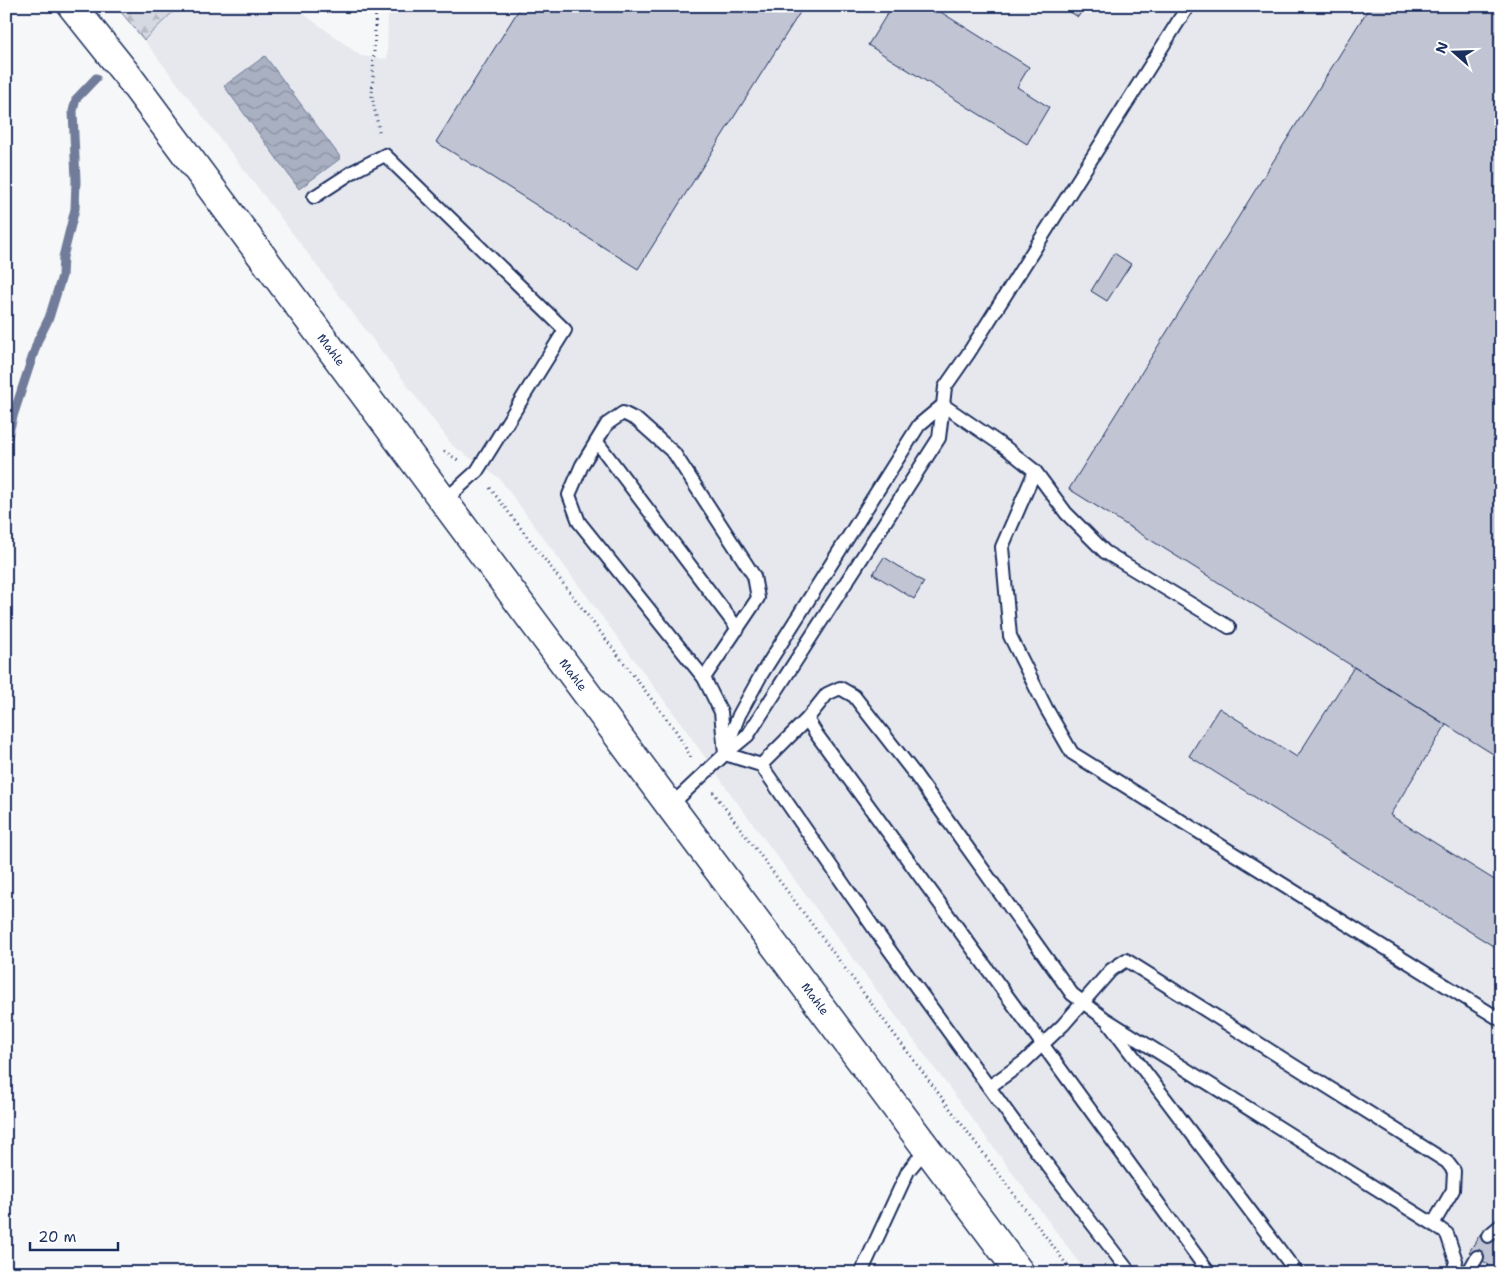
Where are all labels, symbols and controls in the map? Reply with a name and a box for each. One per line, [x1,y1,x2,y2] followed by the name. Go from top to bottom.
[1430,28,1480,78] north arrow
[1431,39,1452,56] text: N
[314,331,349,370] street label: Mahle
[556,656,591,695] street label: Mahle
[798,980,833,1019] street label: Mahle
[30,1219,118,1251] scale bar
[38,1227,77,1247] text: 20 m

